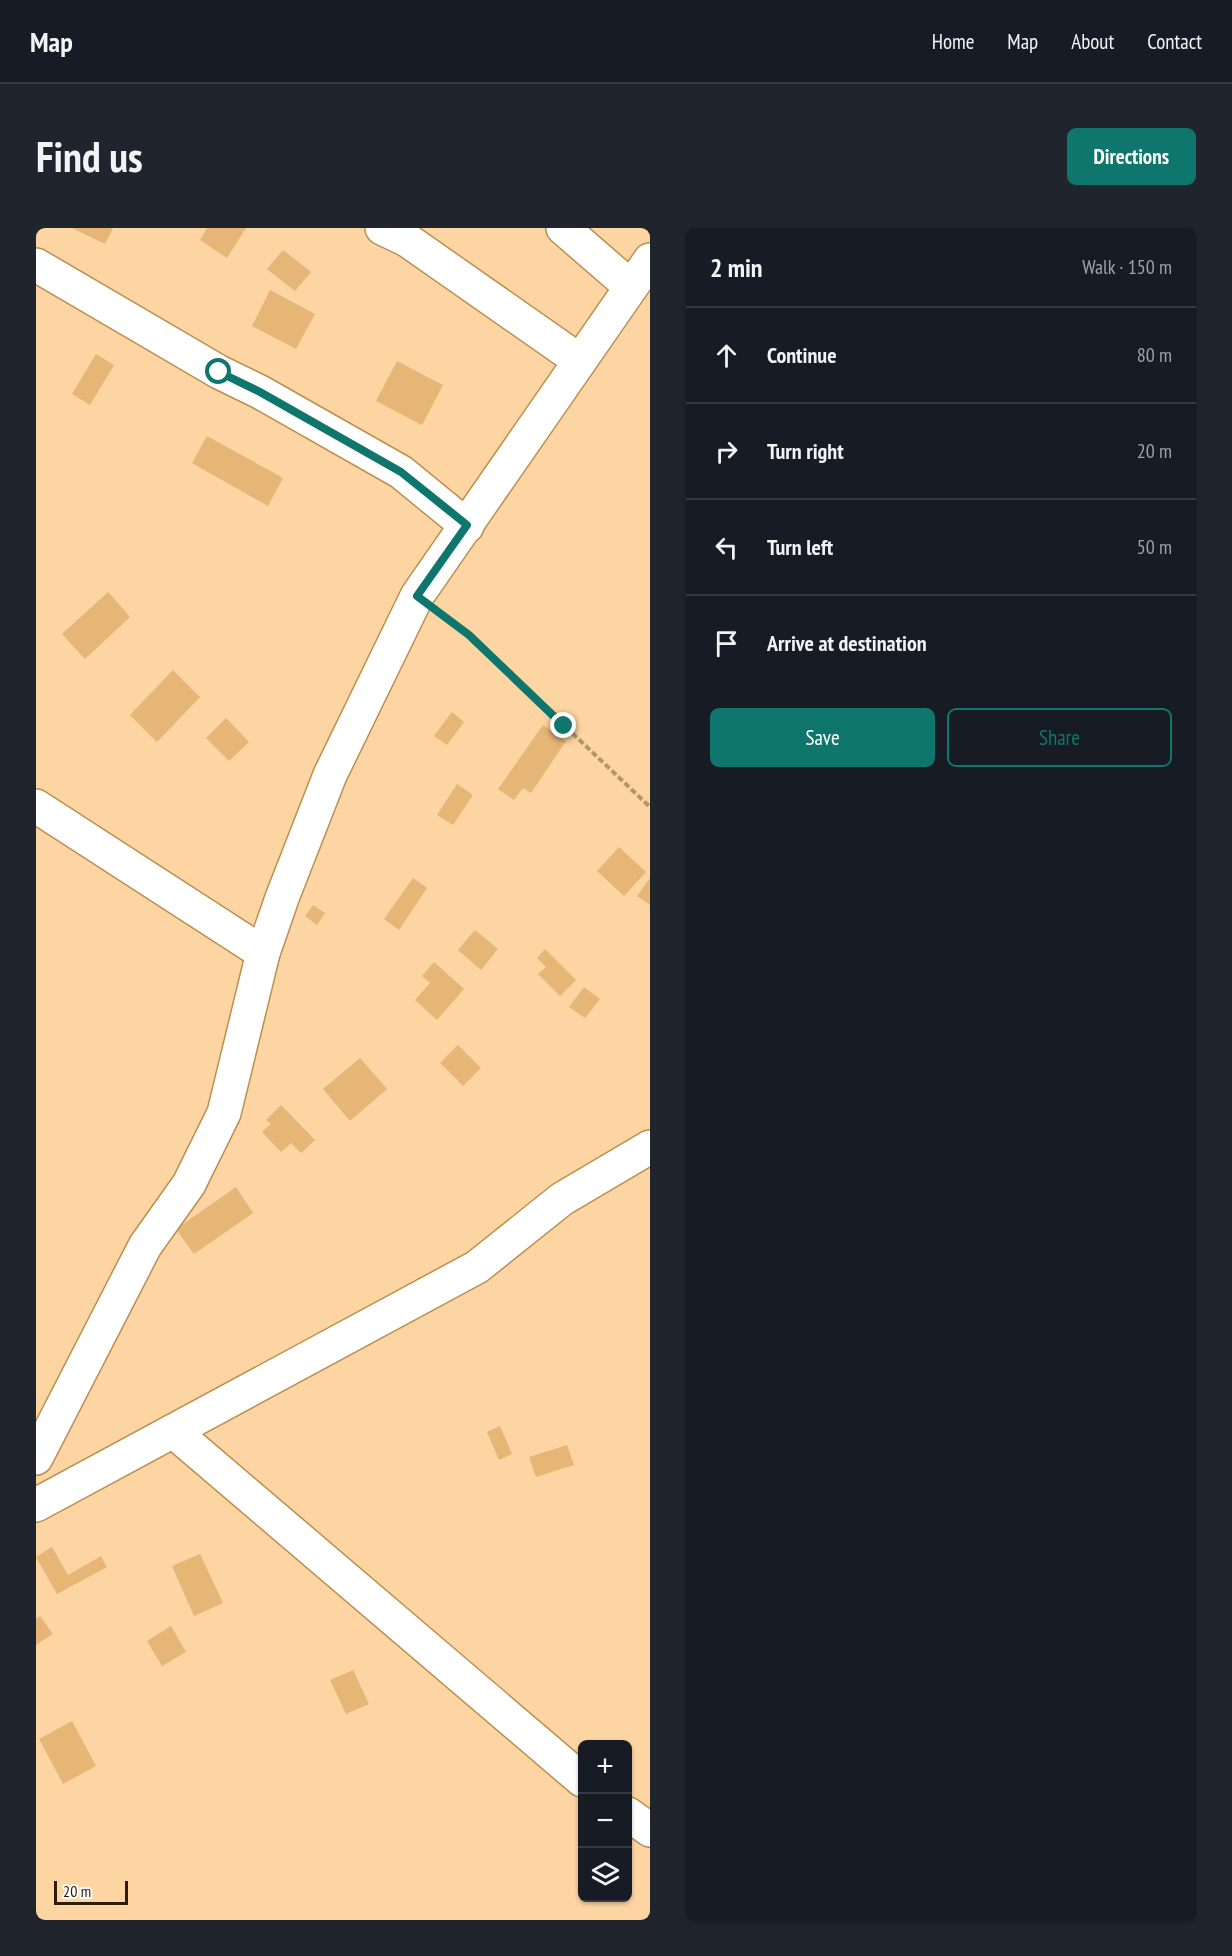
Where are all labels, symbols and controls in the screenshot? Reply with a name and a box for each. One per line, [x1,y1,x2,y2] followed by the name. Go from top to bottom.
[30,23,73,60] text: Map
[932,28,974,55] text: Home
[1007,28,1038,55] text: Map
[1071,28,1114,55] text: About
[1147,28,1202,55] text: Contact
[1067,128,1196,185] button: Directions
[36,129,143,184] text: Find us
[710,251,763,284] text: 2 min
[1082,254,1172,280] text: Walk · 150 m
[710,339,743,372] icon: ahead
[767,341,837,369] text: Continue
[1137,342,1172,368] text: 80 m
[205,358,231,384] route start
[710,435,743,468] icon: right
[767,437,844,465] text: Turn right
[1137,438,1172,464] text: 20 m
[710,531,743,564] icon: left
[767,533,833,561] text: Turn left
[1137,534,1172,560] text: 50 m
[710,627,743,660] icon: arrive
[767,629,927,657] text: Arrive at destination
[710,708,935,767] button: Save
[947,708,1172,767] button: Share
[550,712,576,738] route end
[578,1740,632,1902] map controls
[578,1740,632,1794] button: +
[578,1794,632,1848] button: −
[578,1848,632,1902] button: layers
[54,1878,128,1906] scale bar
[63,1881,91,1901] text: 20 m

